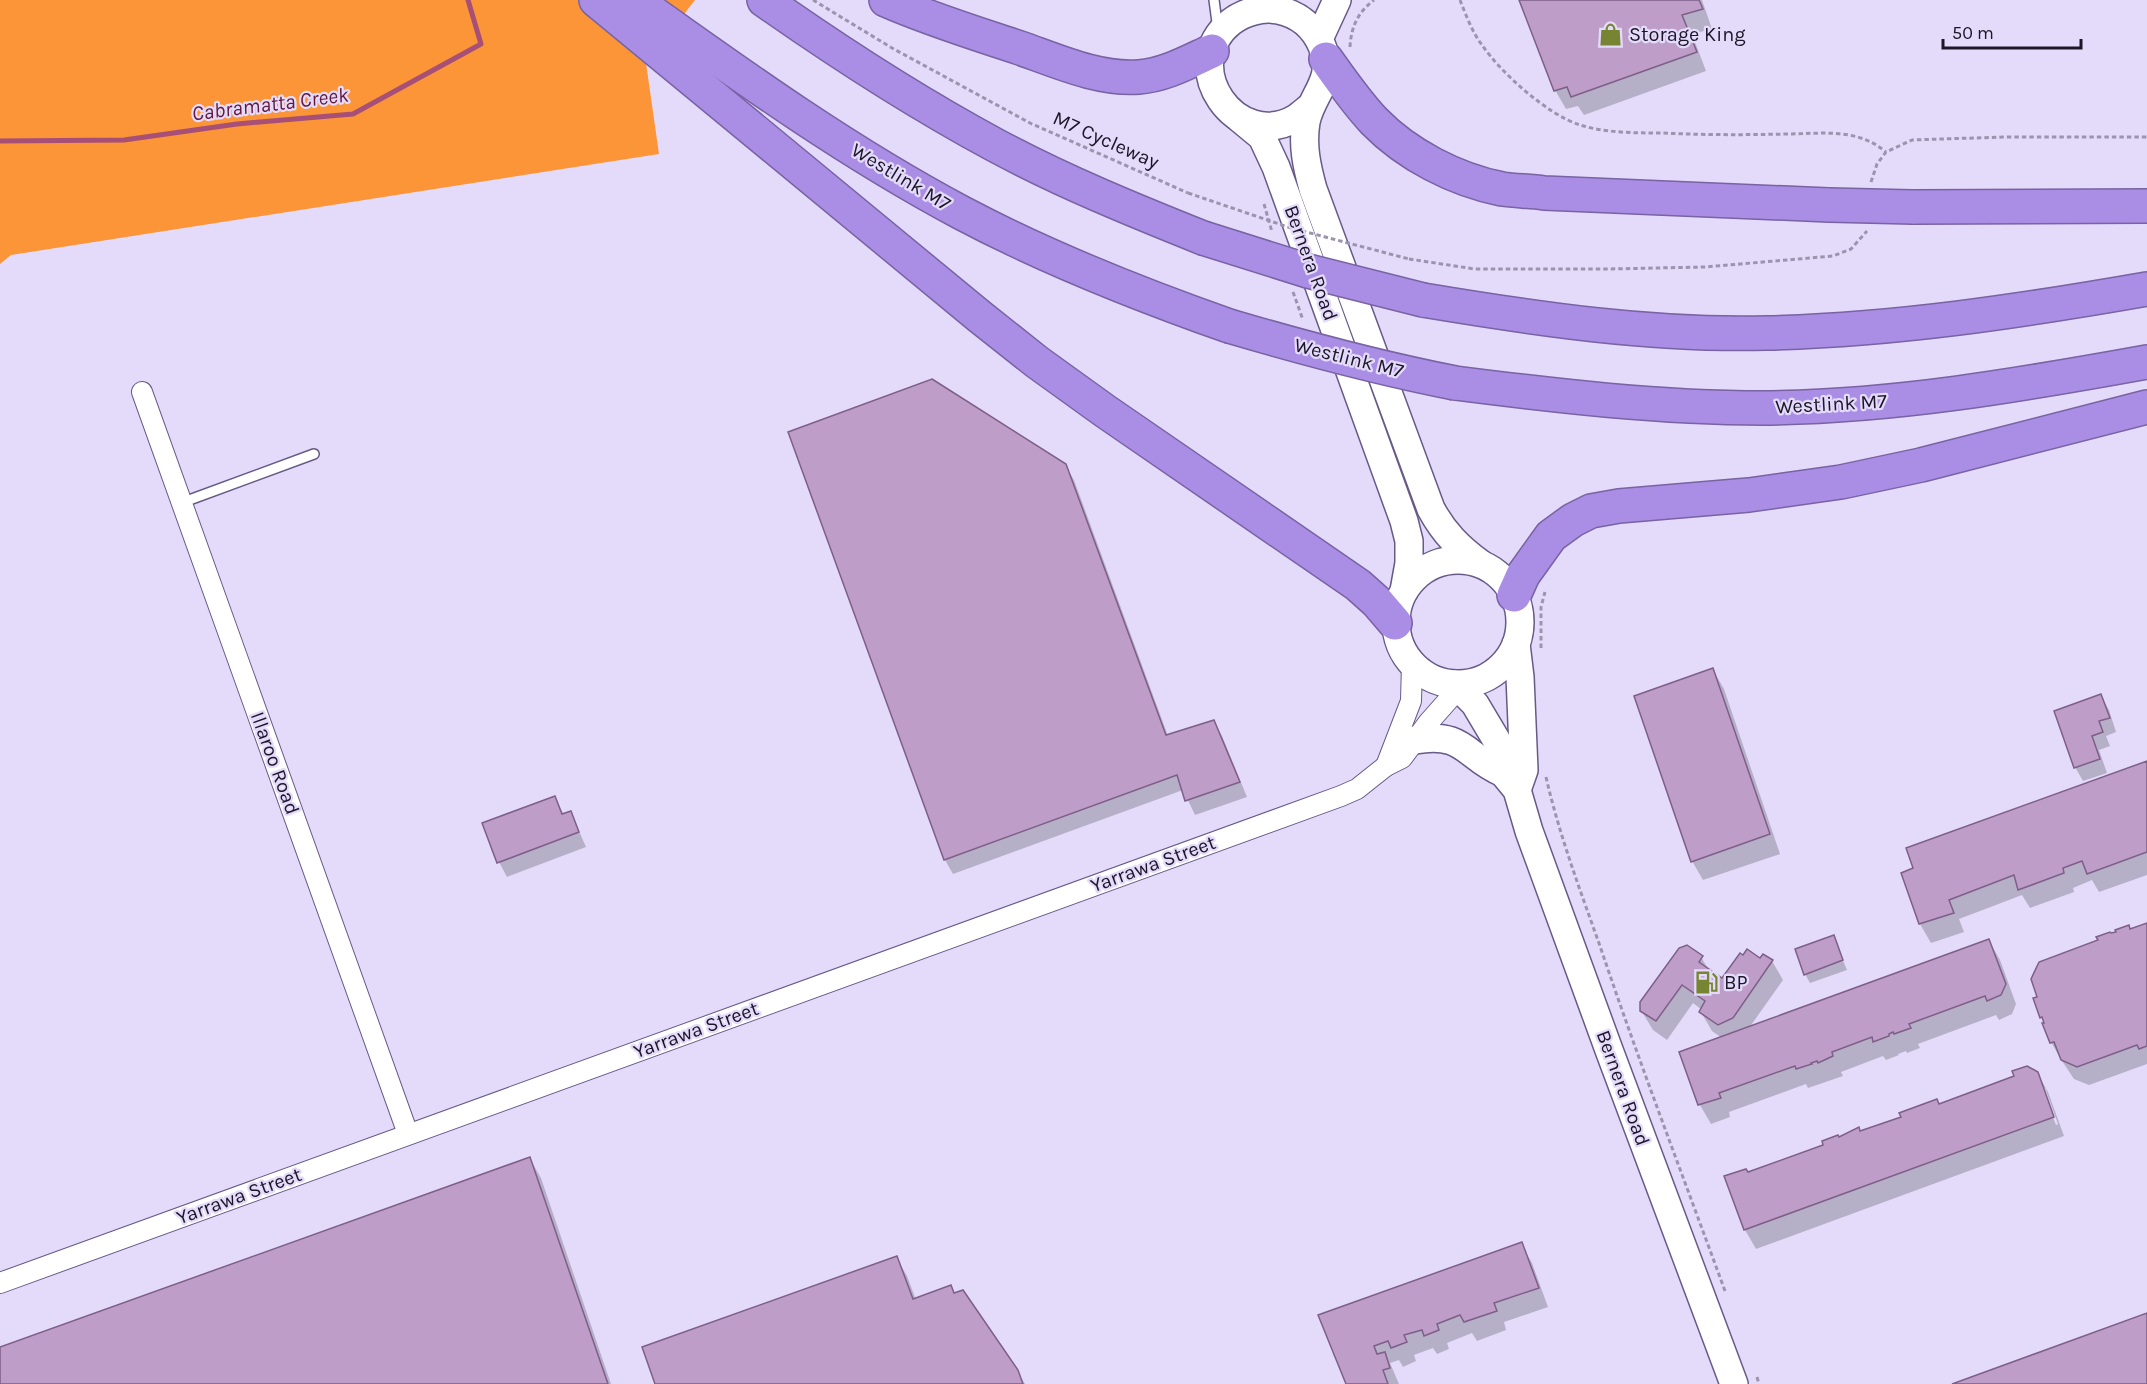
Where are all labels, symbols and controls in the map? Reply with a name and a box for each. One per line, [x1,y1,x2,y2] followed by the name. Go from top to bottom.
[1943,12,2081,50] scale bar
[1598,21,1624,47] shop icon: Storage King
[1952,22,1994,44] text: 50 m
[1629,23,1746,46] place label: Storage King
[190,82,350,126] water label: Cabramatta Creek
[1049,106,1163,174] street label: M7 Cycleway
[847,138,955,216] street label: Westlink M7
[1279,202,1343,324] street label: Bernera Road
[1292,333,1406,383] street label: Westlink M7
[1775,390,1888,418] street label: Westlink M7
[246,708,304,818] street label: Illaroo Road
[1087,831,1219,897] street label: Yarrawa Street
[1693,969,1719,995] fuel station icon: BP
[1724,971,1748,994] place label: BP
[630,997,762,1063] street label: Yarrawa Street
[1591,1027,1655,1149] street label: Bernera Road
[173,1163,305,1229] street label: Yarrawa Street

